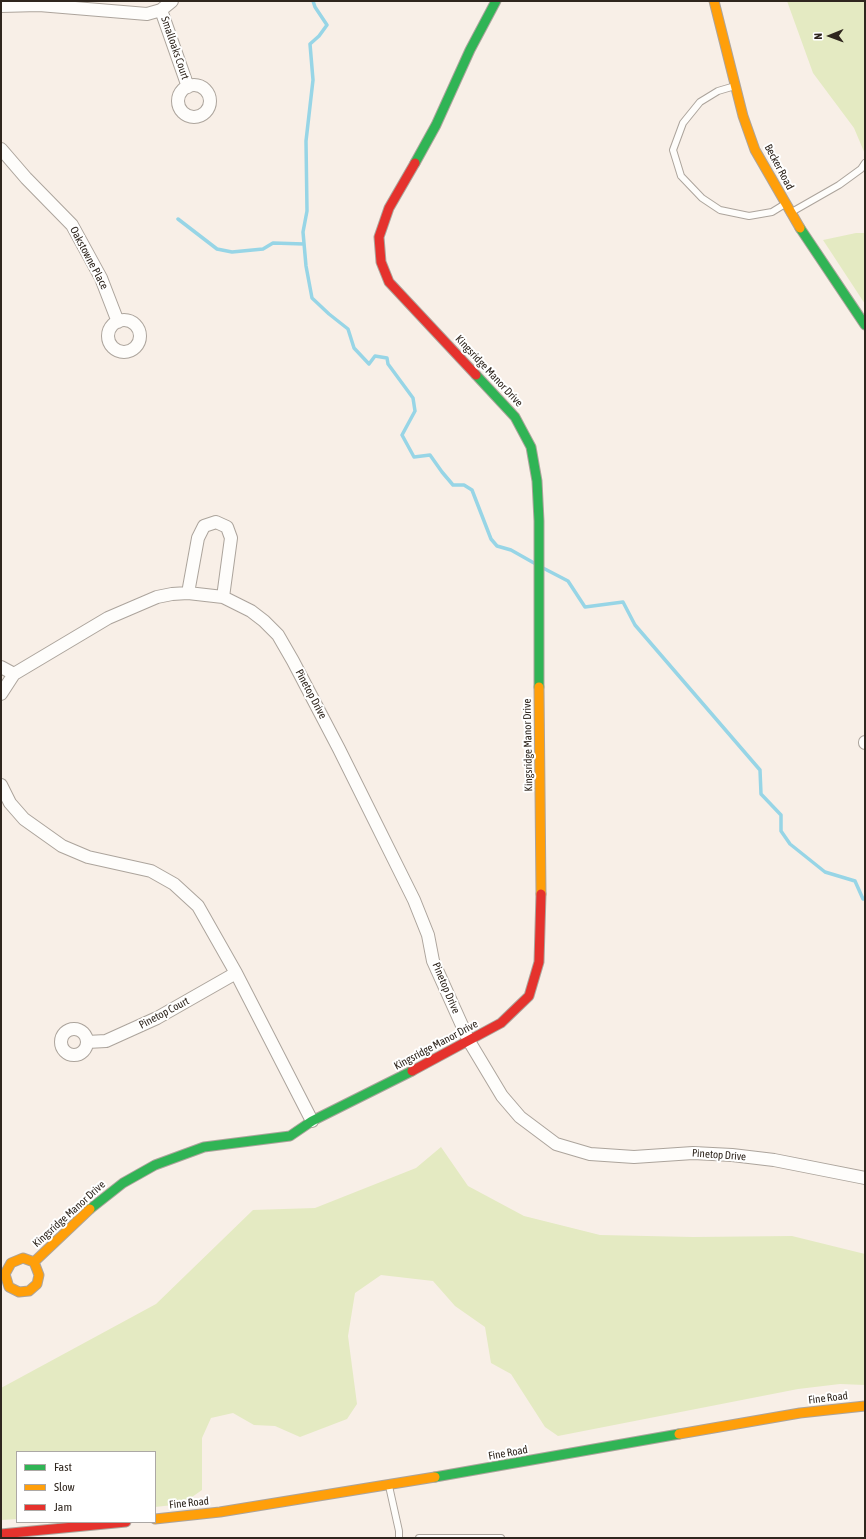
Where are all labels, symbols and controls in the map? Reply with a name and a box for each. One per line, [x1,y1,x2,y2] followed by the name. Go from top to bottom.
[158,15,192,81] street label: Smalloaks Court
[810,16,850,56] north arrow
[812,33,824,40] text: N
[762,142,796,192] street label: Becker Road
[67,224,111,292] street label: Oakstowne Place
[452,333,526,409] street label: Kingsridge Manor Drive
[292,667,330,721] street label: Pinetop Drive
[521,698,535,792] street label: Kingsridge Manor Drive
[429,960,463,1016] street label: Pinetop Drive
[137,994,191,1032] street label: Pinetop Court
[392,1017,480,1073] street label: Kingsridge Manor Drive
[691,1147,747,1163] street label: Pinetop Drive
[30,1178,108,1250] street label: Kingsridge Manor Drive
[807,1389,849,1407] street label: Fine Road
[487,1443,529,1463] street label: Fine Road
[16,1451,156,1523] legend
[54,1460,72,1474] text: Fast
[54,1480,75,1494] text: Slow
[169,1494,209,1512] street label: Fine Road
[54,1500,72,1514] text: Jam

